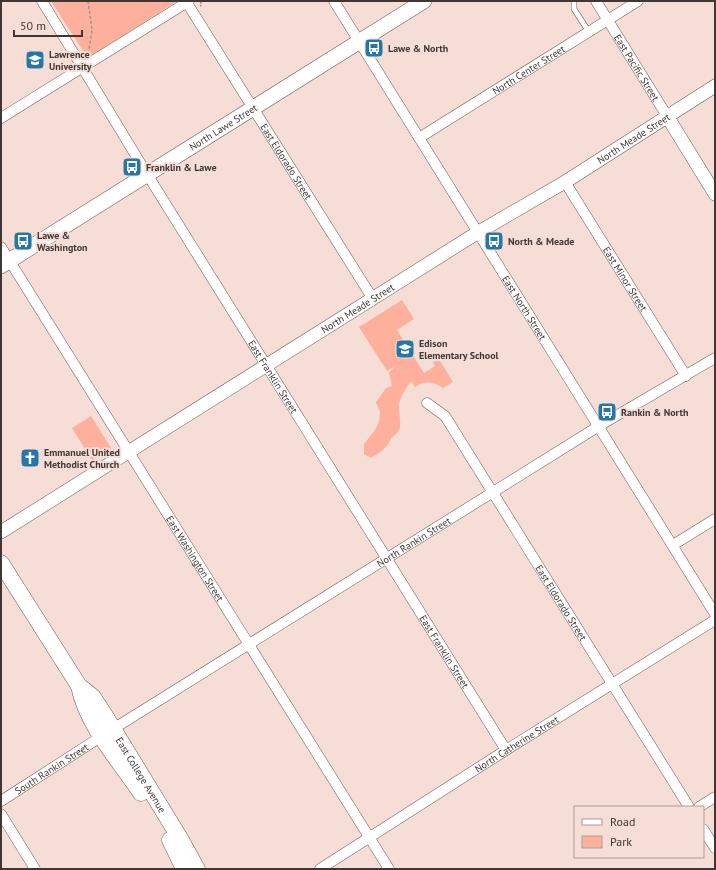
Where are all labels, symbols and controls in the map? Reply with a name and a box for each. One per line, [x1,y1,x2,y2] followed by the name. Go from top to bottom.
[14,12,82,38] scale bar
[20,18,46,33] text: 50 m
[611,32,663,104] street label: East Pacific Street
[363,37,385,59] bus stop icon: Lawe & North
[388,42,448,55] place label: Lawe & North
[490,42,568,97] street label: North Center Street
[49,48,92,73] place label: Lawrence University
[24,49,46,71] school or university icon: Lawrence University
[187,100,260,153] street label: North Lawe Street
[594,110,673,166] street label: North Meade Street
[258,121,315,202] street label: East Eldorado Street
[121,156,143,178] bus stop icon: Franklin & Lawe
[146,161,217,174] place label: Franklin & Lawe
[37,229,88,254] place label: Lawe & Washington
[12,230,34,252] bus stop icon: Lawe & Washington
[483,230,505,252] bus stop icon: North & Meade
[508,235,574,248] place label: North & Meade
[600,244,651,314] street label: East Minor Street
[500,273,550,343] street label: East North Street
[318,280,397,336] street label: North Meade Street
[419,337,499,362] place label: Edison Elementary School
[246,338,301,416] street label: East Franklin Street
[394,338,416,360] school or university icon: Edison Elementary School
[596,401,618,423] bus stop icon: Rankin & North
[621,406,688,419] place label: Rankin & North
[44,446,120,471] place label: Emmanuel United Methodist Church
[19,447,41,469] church icon: Emmanuel United Methodist Church
[164,513,227,604] street label: East Washington Street
[374,513,453,570] street label: North Rankin Street
[533,562,590,643] street label: East Eldorado Street
[417,612,473,691] street label: East Franklin Street
[472,712,561,775] street label: North Catherine Street
[113,735,169,815] street label: East College Avenue
[12,740,91,797] street label: South Rankin Street
[574,806,704,858] legend
[610,814,635,829] text: Road
[610,834,632,849] text: Park

